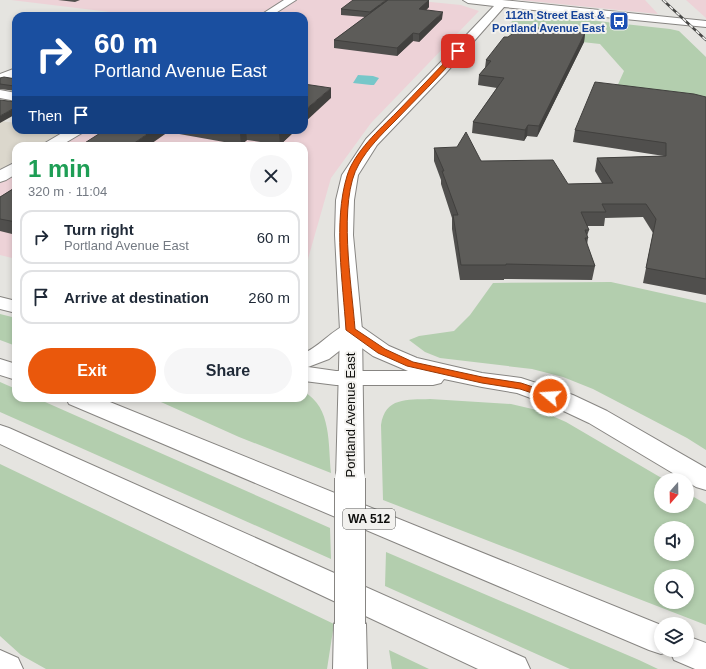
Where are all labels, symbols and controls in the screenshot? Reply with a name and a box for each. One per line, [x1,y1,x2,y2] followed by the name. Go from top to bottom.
[492,9,605,34] place label: 112th Street East & Portland Avenue East
[608,10,630,32] bus stop icon: 112th Street East & Portland Avenue East
[28,28,80,80] icon: right
[94,28,158,59] text: 60 m
[441,34,475,68] pin
[447,40,469,62] icon: arrive
[94,61,267,81] text: Portland Avenue East
[70,104,92,126] icon: arrive
[28,107,62,124] text: Then
[28,155,91,182] text: 1 min
[250,155,292,197] button: close
[28,184,107,199] text: 320 m · 11:04
[64,221,134,238] text: Turn right
[30,226,52,248] icon: right
[257,229,290,246] text: 60 m
[64,238,189,253] text: Portland Avenue East
[30,286,52,308] icon: arrive
[64,289,209,306] text: Arrive at destination
[248,289,290,306] text: 260 m
[28,348,156,394] button: Exit
[164,348,292,394] button: Share
[343,352,358,477] street label: Portland Avenue East
[529,375,571,417] position arrow
[654,473,694,513] north arrow
[654,473,694,657] map controls
[343,509,395,529] road number: WA 512
[654,521,694,561] button: sound
[654,569,694,609] button: search
[654,617,694,657] button: layers

